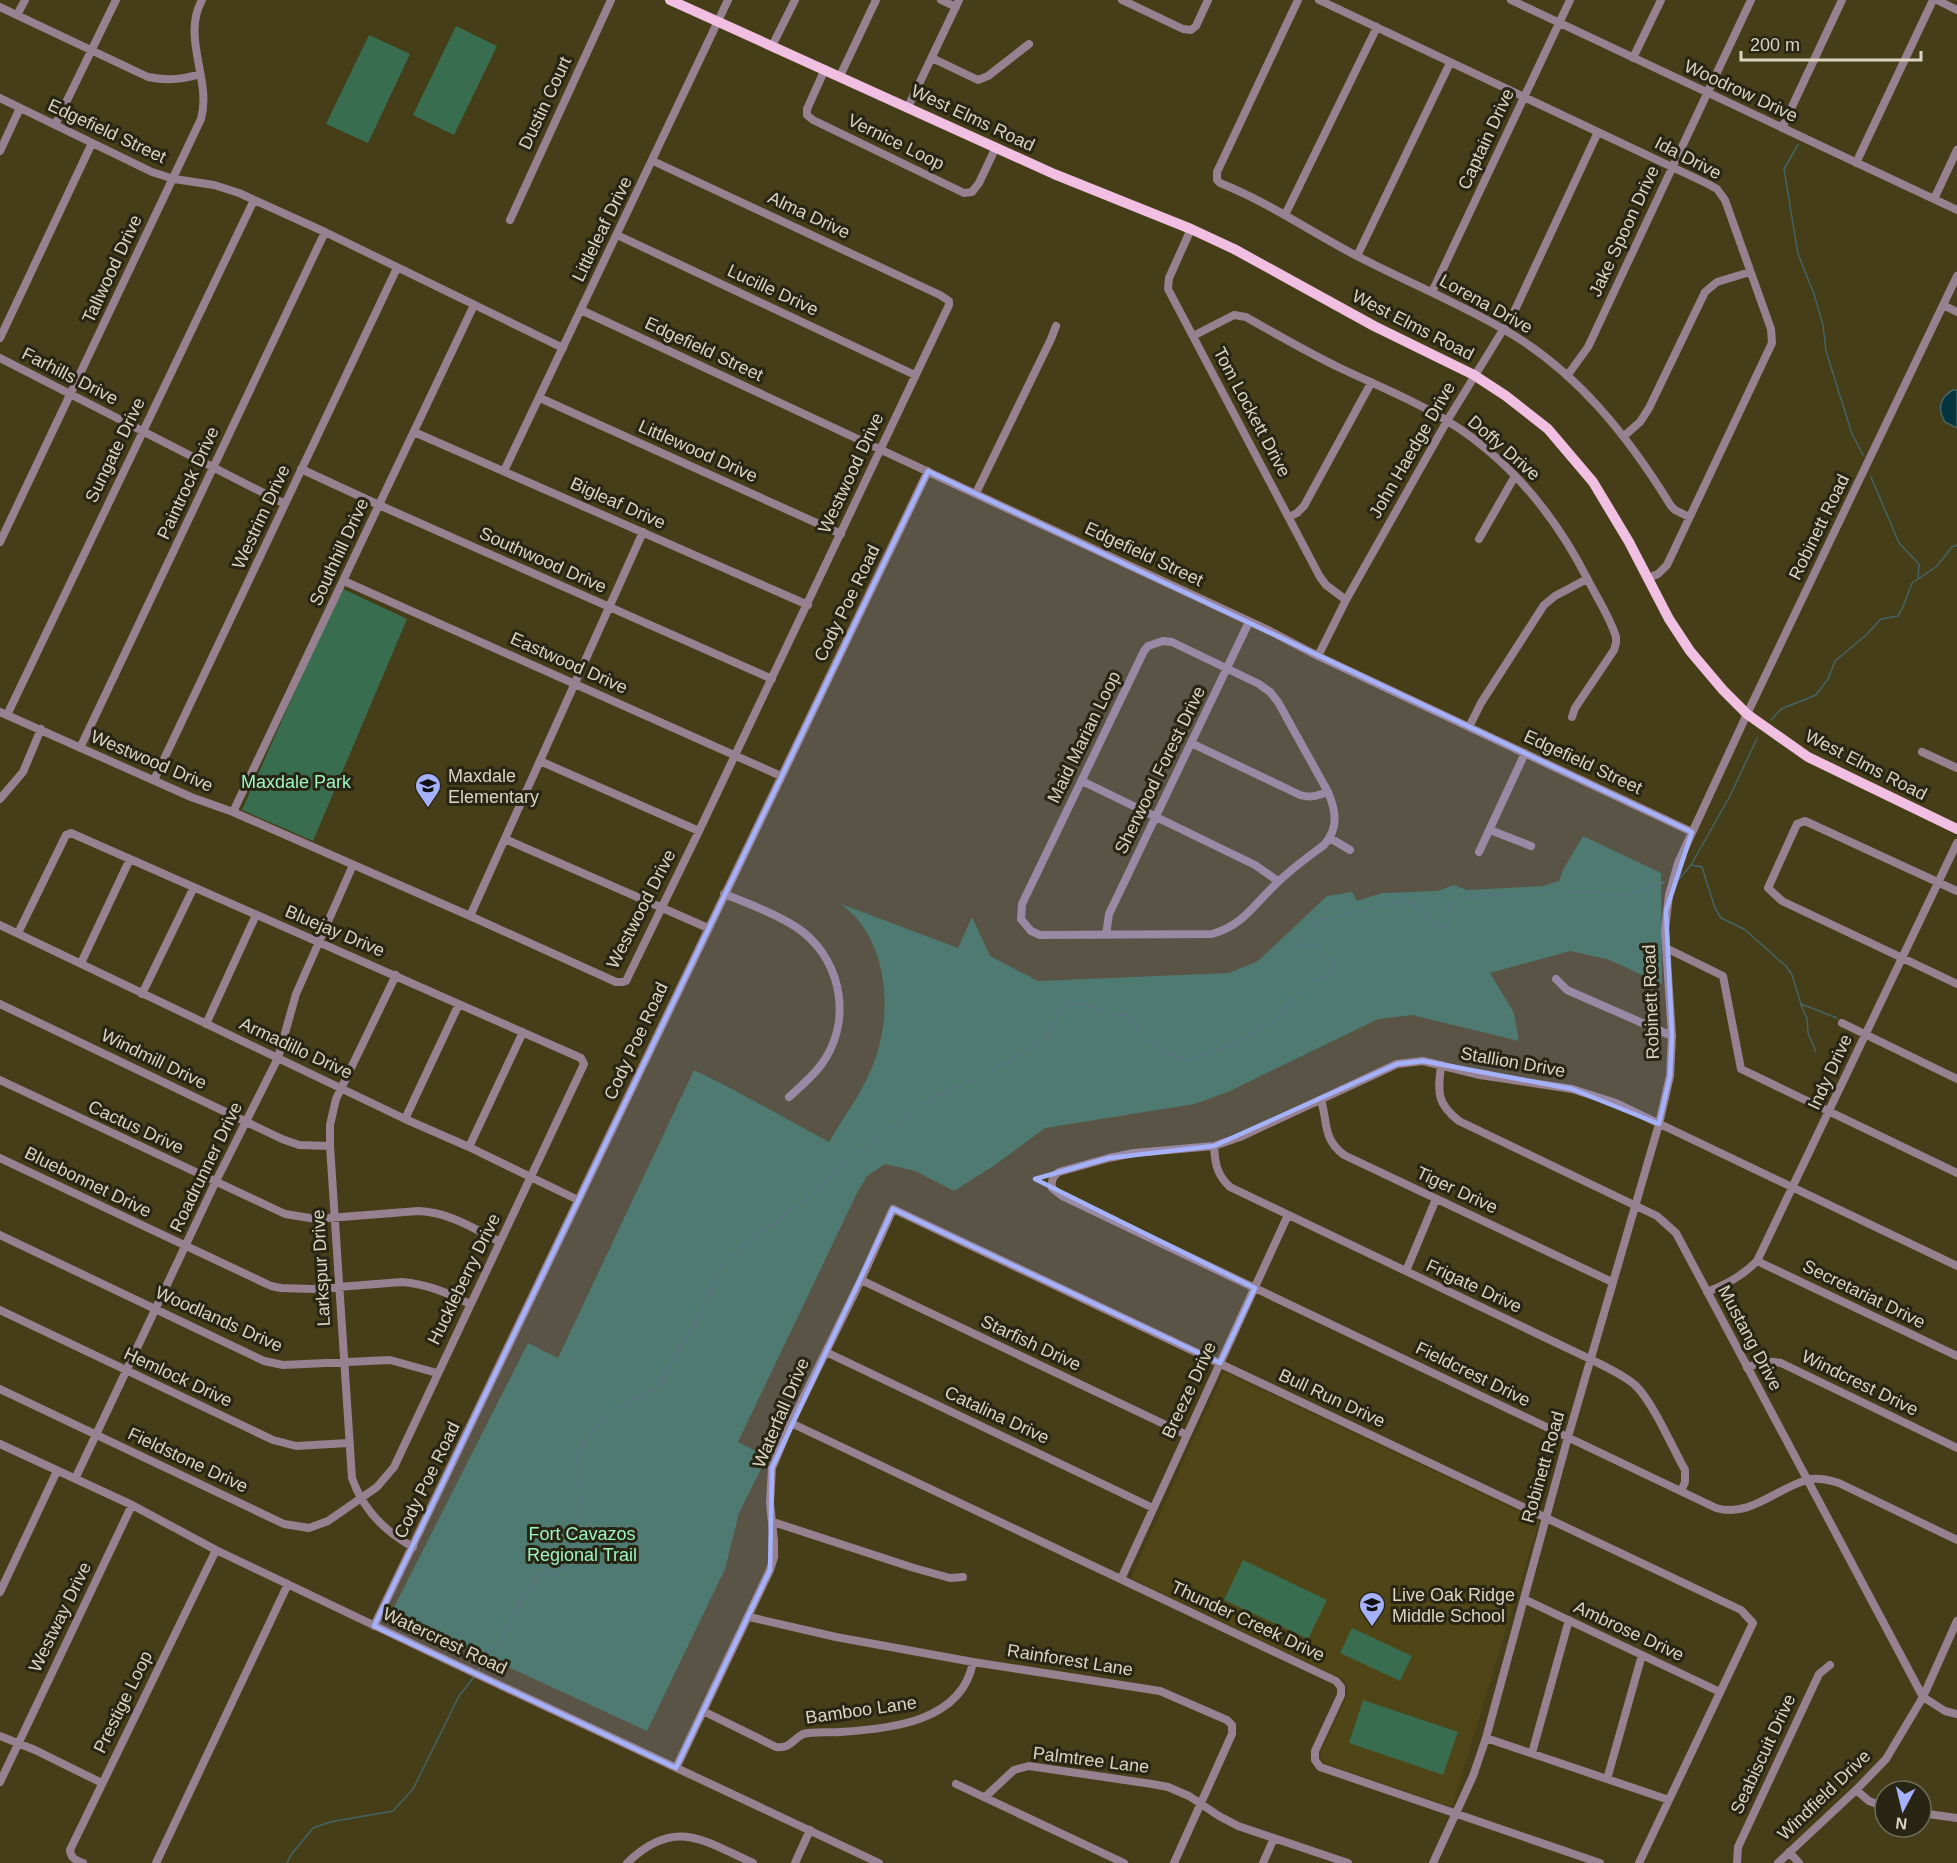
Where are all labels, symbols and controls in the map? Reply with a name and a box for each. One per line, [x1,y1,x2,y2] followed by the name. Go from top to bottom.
[1741,24,1921,62] scale bar
[1750,35,1800,55] text: 200 m
[515,53,575,153] street label: Dustin Court
[1681,56,1801,126] street label: Woodrow Drive
[908,81,1038,155] street label: West Elms Road
[1454,85,1518,193] street label: Captain Drive
[45,95,169,167] street label: Edgefield Street
[844,110,948,174] street label: Vernice Loop
[1651,133,1725,183] street label: Ida Drive
[1585,162,1663,300] street label: Jake Spoon Drive
[568,173,636,285] street label: Littleleaf Drive
[765,187,853,243] street label: Alma Drive
[78,212,146,326] street label: Tallwood Drive
[724,260,822,320] street label: Lucille Drive
[1436,270,1536,338] street label: Lorena Drive
[1349,286,1477,364] street label: West Elms Road
[642,313,766,385] street label: Edgefield Street
[19,343,121,409] street label: Farhills Drive
[1209,344,1295,480] street label: Tom Lockett Drive
[1365,378,1459,522] street label: John Haedge Drive
[81,394,149,506] street label: Sungate Drive
[814,410,888,536] street label: Westwood Drive
[1464,411,1544,485] street label: Doffy Drive
[635,416,761,486] street label: Littlewood Drive
[153,423,223,543] street label: Paintrock Drive
[228,462,294,572] street label: Westrim Drive
[1785,471,1853,583] street label: Robinett Road
[567,473,669,533] street label: Bigleaf Drive
[305,495,373,609] street label: Southhill Drive
[1082,518,1206,590] street label: Edgefield Street
[476,523,610,597] street label: Southwood Drive
[810,542,884,664] street label: Cody Poe Road
[507,628,631,698] street label: Eastwood Drive
[1043,668,1125,806] street label: Maid Marian Loop
[1111,683,1209,857] street label: Sherwood Forest Drive
[88,726,216,796] street label: Westwood Drive
[1521,726,1645,798] street label: Edgefield Street
[1802,726,1930,804] street label: West Elms Road
[448,766,539,807] place label: Maxdale Elementary
[413,771,443,809] school or university icon: Maxdale Elementary
[241,772,352,792] park label: Maxdale Park
[602,846,680,972] street label: Westwood Drive
[282,901,388,961] street label: Bluejay Drive
[1639,944,1663,1060] street label: Robinett Road
[600,979,672,1103] street label: Cody Poe Road
[236,1013,356,1083] street label: Armadillo Drive
[98,1025,210,1093] street label: Windmill Drive
[1804,1031,1856,1113] street label: Indy Drive
[1459,1043,1567,1081] street label: Stallion Drive
[85,1096,187,1158] street label: Cactus Drive
[166,1099,246,1235] street label: Roadrunner Drive
[22,1143,154,1221] street label: Bluebonnet Drive
[1413,1162,1501,1218] street label: Tiger Drive
[308,1209,334,1327] street label: Larkspur Drive
[424,1210,504,1348] street label: Huckleberry Drive
[1423,1255,1525,1317] street label: Frigate Drive
[1799,1256,1929,1332] street label: Secretariat Drive
[152,1282,286,1356] street label: Woodlands Drive
[1714,1282,1786,1394] street label: Mustang Drive
[978,1311,1084,1375] street label: Starfish Drive
[1412,1338,1534,1410] street label: Fieldcrest Drive
[1158,1339,1220,1441] street label: Breeze Drive
[121,1343,235,1411] street label: Hemlock Drive
[1799,1346,1921,1420] street label: Windcrest Drive
[749,1355,813,1471] street label: Waterfall Drive
[1276,1365,1388,1431] street label: Bull Run Drive
[942,1382,1052,1448] street label: Catalina Drive
[1518,1409,1568,1525] street label: Robinett Road
[390,1419,464,1541] street label: Cody Poe Road
[125,1423,251,1497] street label: Fieldstone Drive
[527,1524,637,1565] park label: Fort Cavazos Regional Trail
[25,1559,95,1675] street label: Westway Drive
[1168,1577,1328,1665] street label: Thunder Creek Drive
[1392,1585,1515,1626] place label: Live Oak Ridge Middle School
[1357,1590,1387,1628] school or university icon: Live Oak Ridge Middle School
[1571,1597,1687,1665] street label: Ambrose Drive
[380,1604,510,1678] street label: Watercrest Road
[1006,1640,1134,1680] street label: Rainforest Lane
[90,1648,156,1756] street label: Prestige Loop
[1726,1691,1800,1817] street label: Seabiscuit Drive
[804,1692,918,1728] street label: Bamboo Lane
[1032,1743,1150,1777] street label: Palmtree Lane
[1774,1746,1874,1844] street label: Windfield Drive
[1873,1779,1933,1839] north arrow
[1894,1814,1908,1833] text: N

